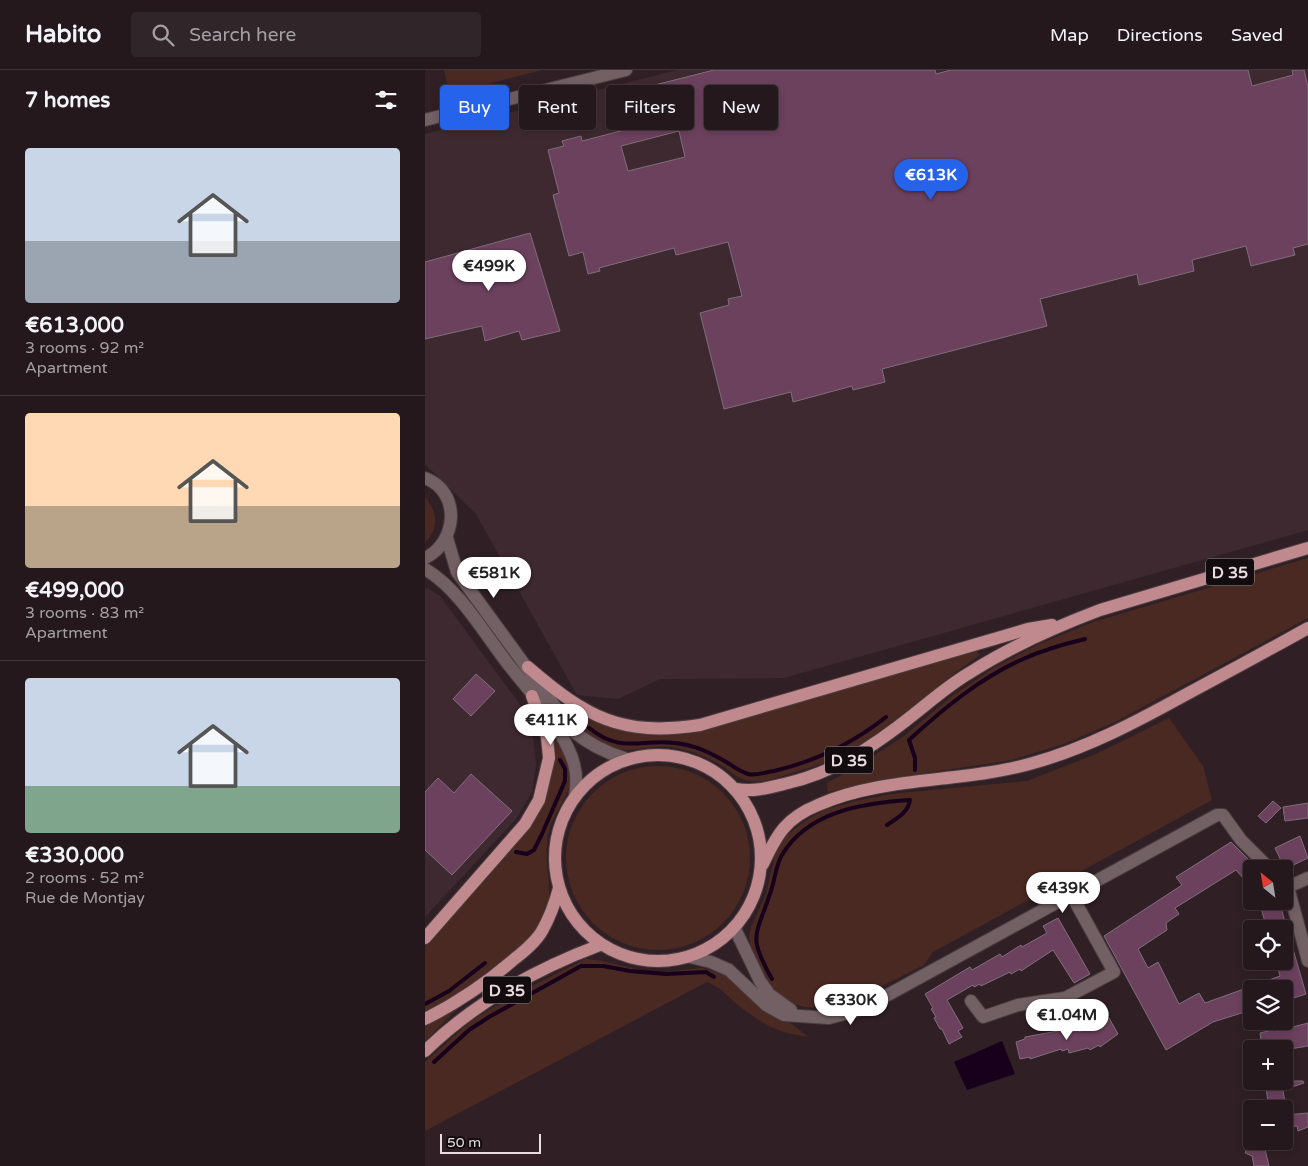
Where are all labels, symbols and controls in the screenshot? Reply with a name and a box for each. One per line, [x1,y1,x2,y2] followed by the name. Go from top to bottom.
[131,12,481,57] search box
[25,20,101,49] text: Habito
[149,21,177,49] icon: search
[189,24,296,46] text: Search here
[1050,24,1089,46] text: Map
[1117,24,1203,46] text: Directions
[1231,24,1283,46] text: Saved
[440,85,509,130] chip: Buy
[519,85,596,130] chip: Rent
[606,85,694,130] chip: Filters
[704,85,778,130] chip: New
[372,86,400,114] icon: filters
[25,88,110,113] text: 7 homes
[896,158,966,201] pin: €613K
[905,165,957,185] text: €613K
[168,180,258,270] icon: home
[454,250,524,292] pin: €499K
[463,256,515,276] text: €499K
[25,313,124,338] text: €613,000
[25,338,144,358] text: 3 rooms · 92 m²
[25,358,108,378] text: Apartment
[168,446,258,536] icon: home
[459,556,529,599] pin: €581K
[1206,558,1254,586] road number: D 35
[468,563,520,583] text: €581K
[25,578,124,603] text: €499,000
[25,603,144,623] text: 3 rooms · 83 m²
[25,623,108,643] text: Apartment
[516,704,586,746] pin: €411K
[525,710,577,730] text: €411K
[168,711,258,801] icon: home
[825,746,873,774] road number: D 35
[25,843,124,868] text: €330,000
[1243,860,1293,910] north arrow
[1243,860,1293,1150] map controls
[25,868,144,888] text: 2 rooms · 52 m²
[1028,872,1098,914] pin: €439K
[1037,878,1089,898] text: €439K
[25,888,145,908] text: Rue de Montjay
[1243,920,1293,970] button: locate
[483,976,531,1004] road number: D 35
[1243,980,1293,1030] button: layers
[816,984,886,1026] pin: €330K
[825,990,877,1010] text: €330K
[1026,998,1108,1041] pin: €1.04M
[1037,1005,1097,1025] text: €1.04M
[1243,1040,1293,1090] button: +
[1243,1100,1293,1150] button: −
[440,1131,541,1154] scale bar
[447,1134,481,1151] text: 50 m

